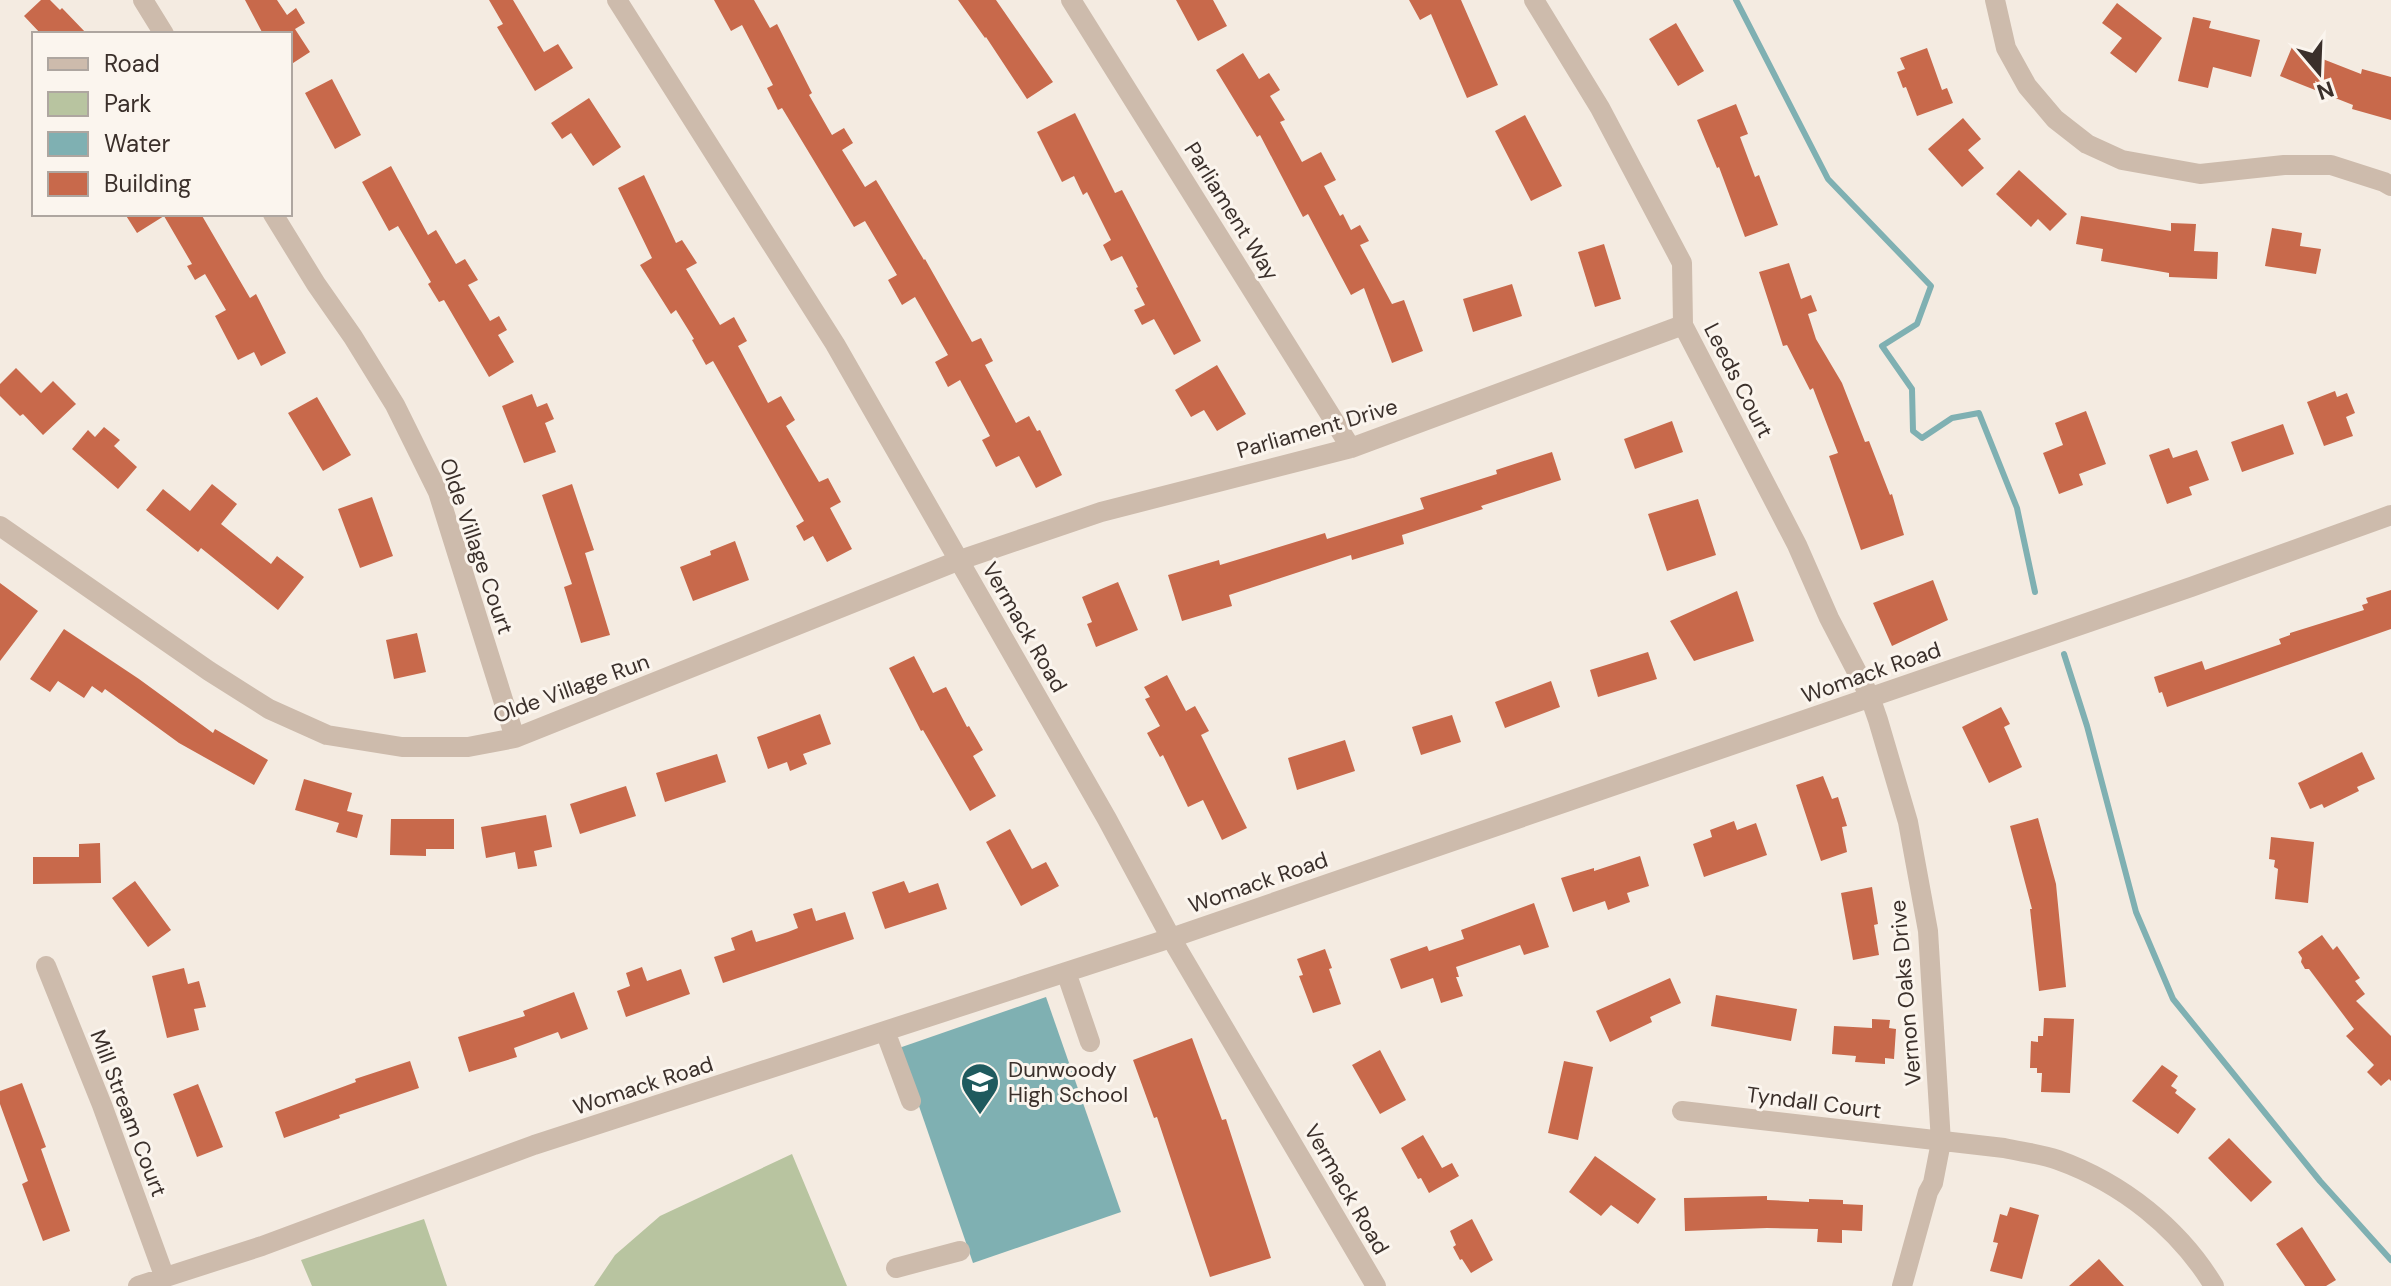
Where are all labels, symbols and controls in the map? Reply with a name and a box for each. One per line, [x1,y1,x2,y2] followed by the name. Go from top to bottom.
[32,32,292,216] legend
[2279,32,2359,112] north arrow
[104,48,160,79] text: Road
[2313,74,2338,107] text: N
[104,88,151,119] text: Park
[104,128,170,159] text: Water
[1177,137,1286,286] street label: Parliament Way
[104,168,191,199] text: Building
[1697,318,1780,443] street label: Leeds Court
[1233,392,1401,465] street label: Parliament Drive
[433,454,520,638] street label: Olde Village Court
[975,557,1074,698] street label: Vermack Road
[1798,635,1945,710] street label: Womack Road
[489,647,653,730] street label: Olde Village Run
[1185,845,1332,920] street label: Womack Road
[1883,899,1928,1087] street label: Vernon Oaks Drive
[83,1026,174,1201] street label: Mill Stream Court
[569,1049,717,1122] street label: Womack Road
[1008,1055,1128,1109] place label: Dunwoody High School
[959,1061,1001,1116] school or university icon: Dunwoody High School
[1745,1080,1883,1125] street label: Tyndall Court
[1297,1119,1396,1260] street label: Vermack Road

